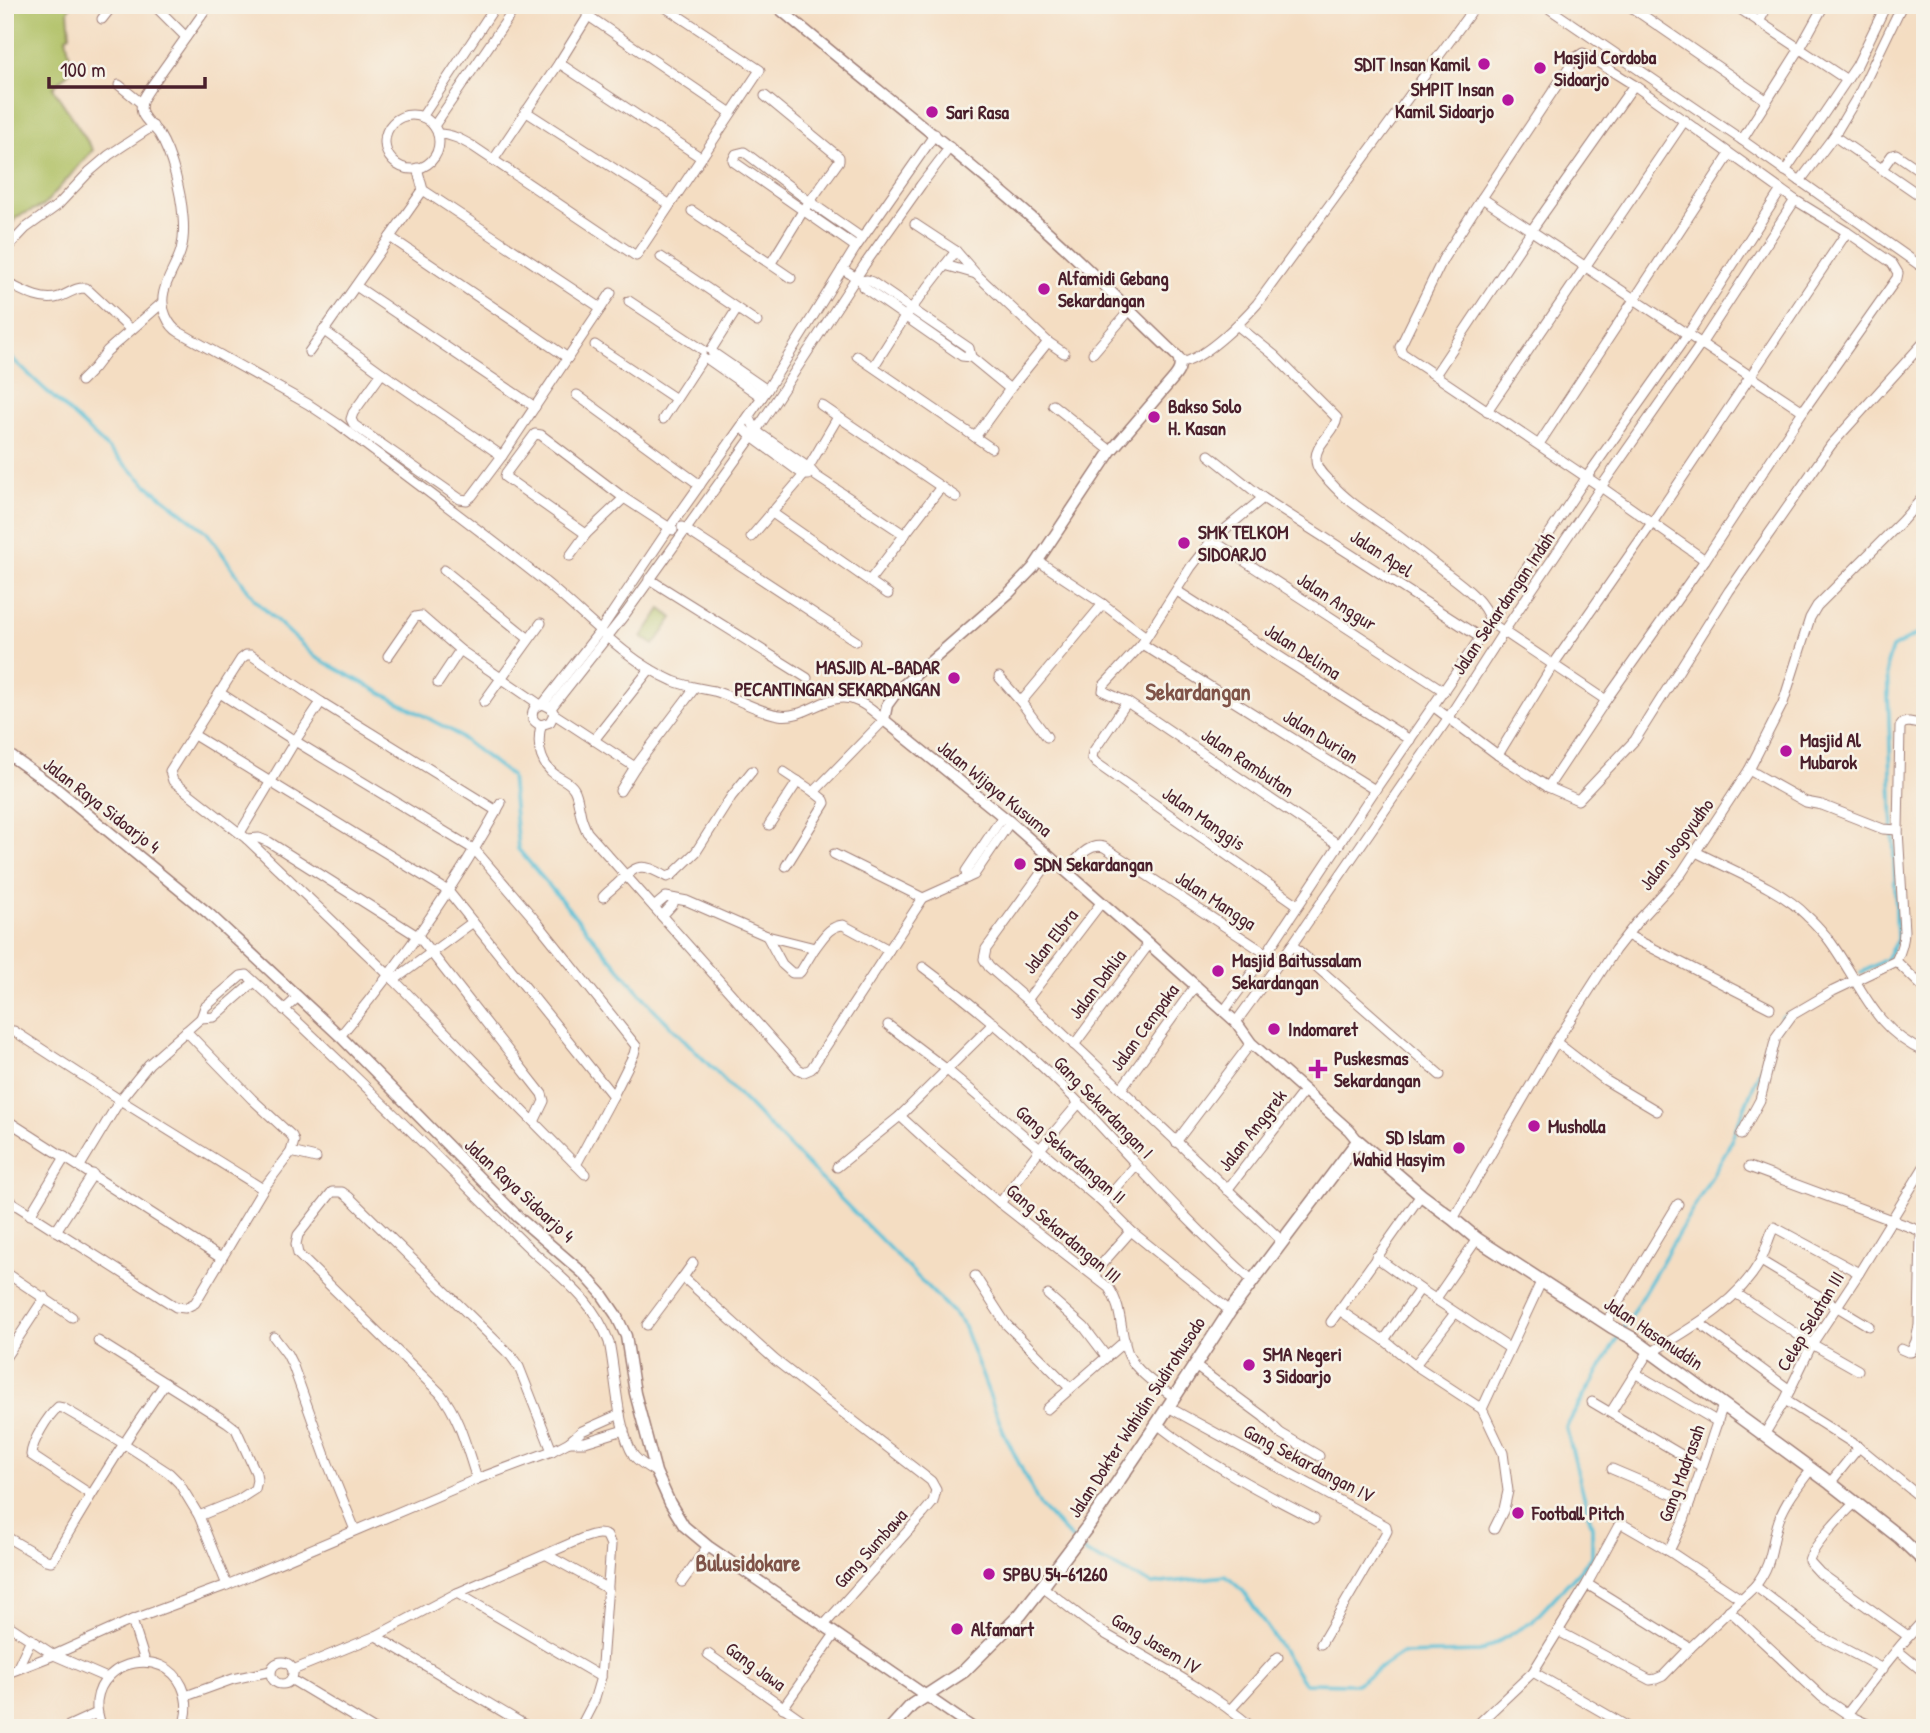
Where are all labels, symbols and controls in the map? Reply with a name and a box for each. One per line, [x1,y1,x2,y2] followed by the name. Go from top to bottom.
[1554,44,1657,92] place label: Masjid Cordoba Sidoarjo
[49,46,205,90] scale bar
[1354,51,1471,77] place label: SDIT Insan Kamil
[60,55,106,84] text: 100 m
[1476,56,1492,72] marker: SDIT Insan Kamil
[1532,60,1548,76] marker: Masjid Cordoba Sidoarjo
[1395,76,1494,124] place label: SMPIT Insan Kamil Sidoarjo
[1500,92,1516,108] marker: SMPIT Insan Kamil Sidoarjo
[946,99,1009,125] place label: Sari Rasa
[924,104,940,120] marker: Sari Rasa
[1058,265,1169,314] place label: Alfamidi Gebang Sekardangan
[1036,281,1052,297] marker: Alfamidi Gebang Sekardangan
[1168,393,1242,441] place label: Bakso Solo H. Kasan
[1146,409,1162,425] marker: Bakso Solo H. Kasan
[1198,519,1289,567] place label: SMK TELKOM SIDOARJO
[1346,523,1419,583] street label: Jalan Apel
[1446,526,1560,680] street label: Jalan Sekardangan Indah
[1176,535,1192,551] marker: SMK TELKOM SIDOARJO
[1292,566,1382,637] street label: Jalan Anggur
[1260,617,1347,686] street label: Jalan Delima
[734,654,940,702] place label: MASJID AL-BADAR PECANTINGAN SEKARDANGAN
[946,670,962,686] marker: MASJID AL-BADAR PECANTINGAN SEKARDANGAN
[1145,676,1251,708] district label: Sekardangan
[1278,703,1364,769] street label: Jalan Durian
[1196,721,1300,803] street label: Jalan Rambutan
[1800,727,1862,775] place label: Masjid Al Mubarok
[932,734,1058,843] street label: Jalan Wijaya Kusuma
[1778,743,1794,759] marker: Masjid Al Mubarok
[38,751,166,859] street label: Jalan Raya Sidoarjo 4
[1157,780,1251,856] street label: Jalan Manggis
[1633,792,1720,896] street label: Jalan Jogoyudho
[1034,851,1154,878] place label: SDN Sekardangan
[1012,856,1028,872] marker: SDN Sekardangan
[1170,864,1262,936] street label: Jalan Mangga
[1016,903,1084,979] street label: Jalan Elbra
[1062,943,1132,1024] street label: Jalan Dahlia
[1232,947,1362,996] place label: Masjid Baitussalam Sekardangan
[1210,963,1226,979] marker: Masjid Baitussalam Sekardangan
[1104,978,1185,1076] street label: Jalan Cempaka
[1288,1016,1359,1042] place label: Indomaret
[1266,1021,1282,1037] marker: Indomaret
[1334,1045,1421,1094] place label: Puskesmas Sekardangan
[1048,1050,1160,1164] street label: Gang Sekardangan I
[1308,1059,1328,1079] marker: Puskesmas Sekardangan
[1212,1084,1292,1176] street label: Jalan Anggrek
[1010,1099,1132,1209] street label: Gang Sekardangan II
[1548,1113,1606,1139] place label: Musholla
[1526,1118,1542,1134] marker: Musholla
[1353,1124,1445,1173] place label: SD Islam Wahid Hasyim
[459,1132,581,1248] street label: Jalan Raya Sidoarjo 4
[1451,1140,1467,1156] marker: SD Islam Wahid Hasyim
[1001,1177,1127,1289] street label: Gang Sekardangan III
[1770,1266,1850,1376] street label: Celep Selatan III
[1599,1290,1709,1376] street label: Jalan Hasanuddin
[1061,1311,1211,1523] street label: Jalan Dokter Wahidin Sudirohusodo
[1263,1341,1342,1389] place label: SMA Negeri 3 Sidoarjo
[1241,1357,1257,1373] marker: SMA Negeri 3 Sidoarjo
[1239,1418,1379,1509] street label: Gang Sekardangan IV
[1651,1421,1711,1525] street label: Gang Madrasah
[1531,1500,1624,1526] place label: Football Pitch
[827,1502,913,1593] street label: Gang Sumbawa
[1510,1505,1526,1521] marker: Football Pitch
[696,1547,801,1578] district label: Bulusidokare
[1003,1561,1108,1587] place label: SPBU 54-61260
[981,1566,997,1582] marker: SPBU 54-61260
[1107,1606,1206,1680] street label: Gang Jasem IV
[971,1616,1035,1642] place label: Alfamart
[949,1621,965,1637] marker: Alfamart
[721,1635,792,1697] street label: Gang Jawa

